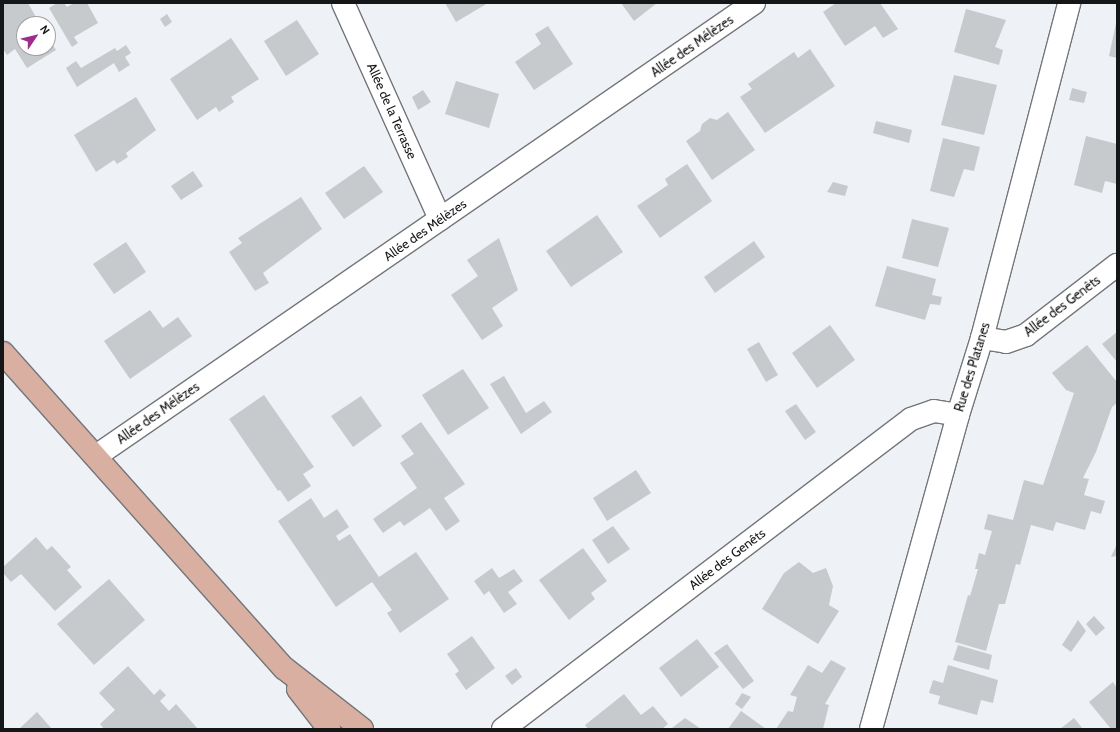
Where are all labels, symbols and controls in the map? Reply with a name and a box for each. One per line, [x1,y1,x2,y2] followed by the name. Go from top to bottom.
[648,12,736,80] street label: Allée des Mélèzes
[16,16,56,56] north arrow
[37,22,53,37] text: N
[364,61,420,161] street label: Allée de la Terrasse
[381,196,469,264] street label: Allée des Mélèzes
[1021,272,1103,340] street label: Allée des Genêts
[951,320,993,414] street label: Rue des Platanes
[114,379,202,447] street label: Allée des Mélèzes
[686,525,768,593] street label: Allée des Genêts

